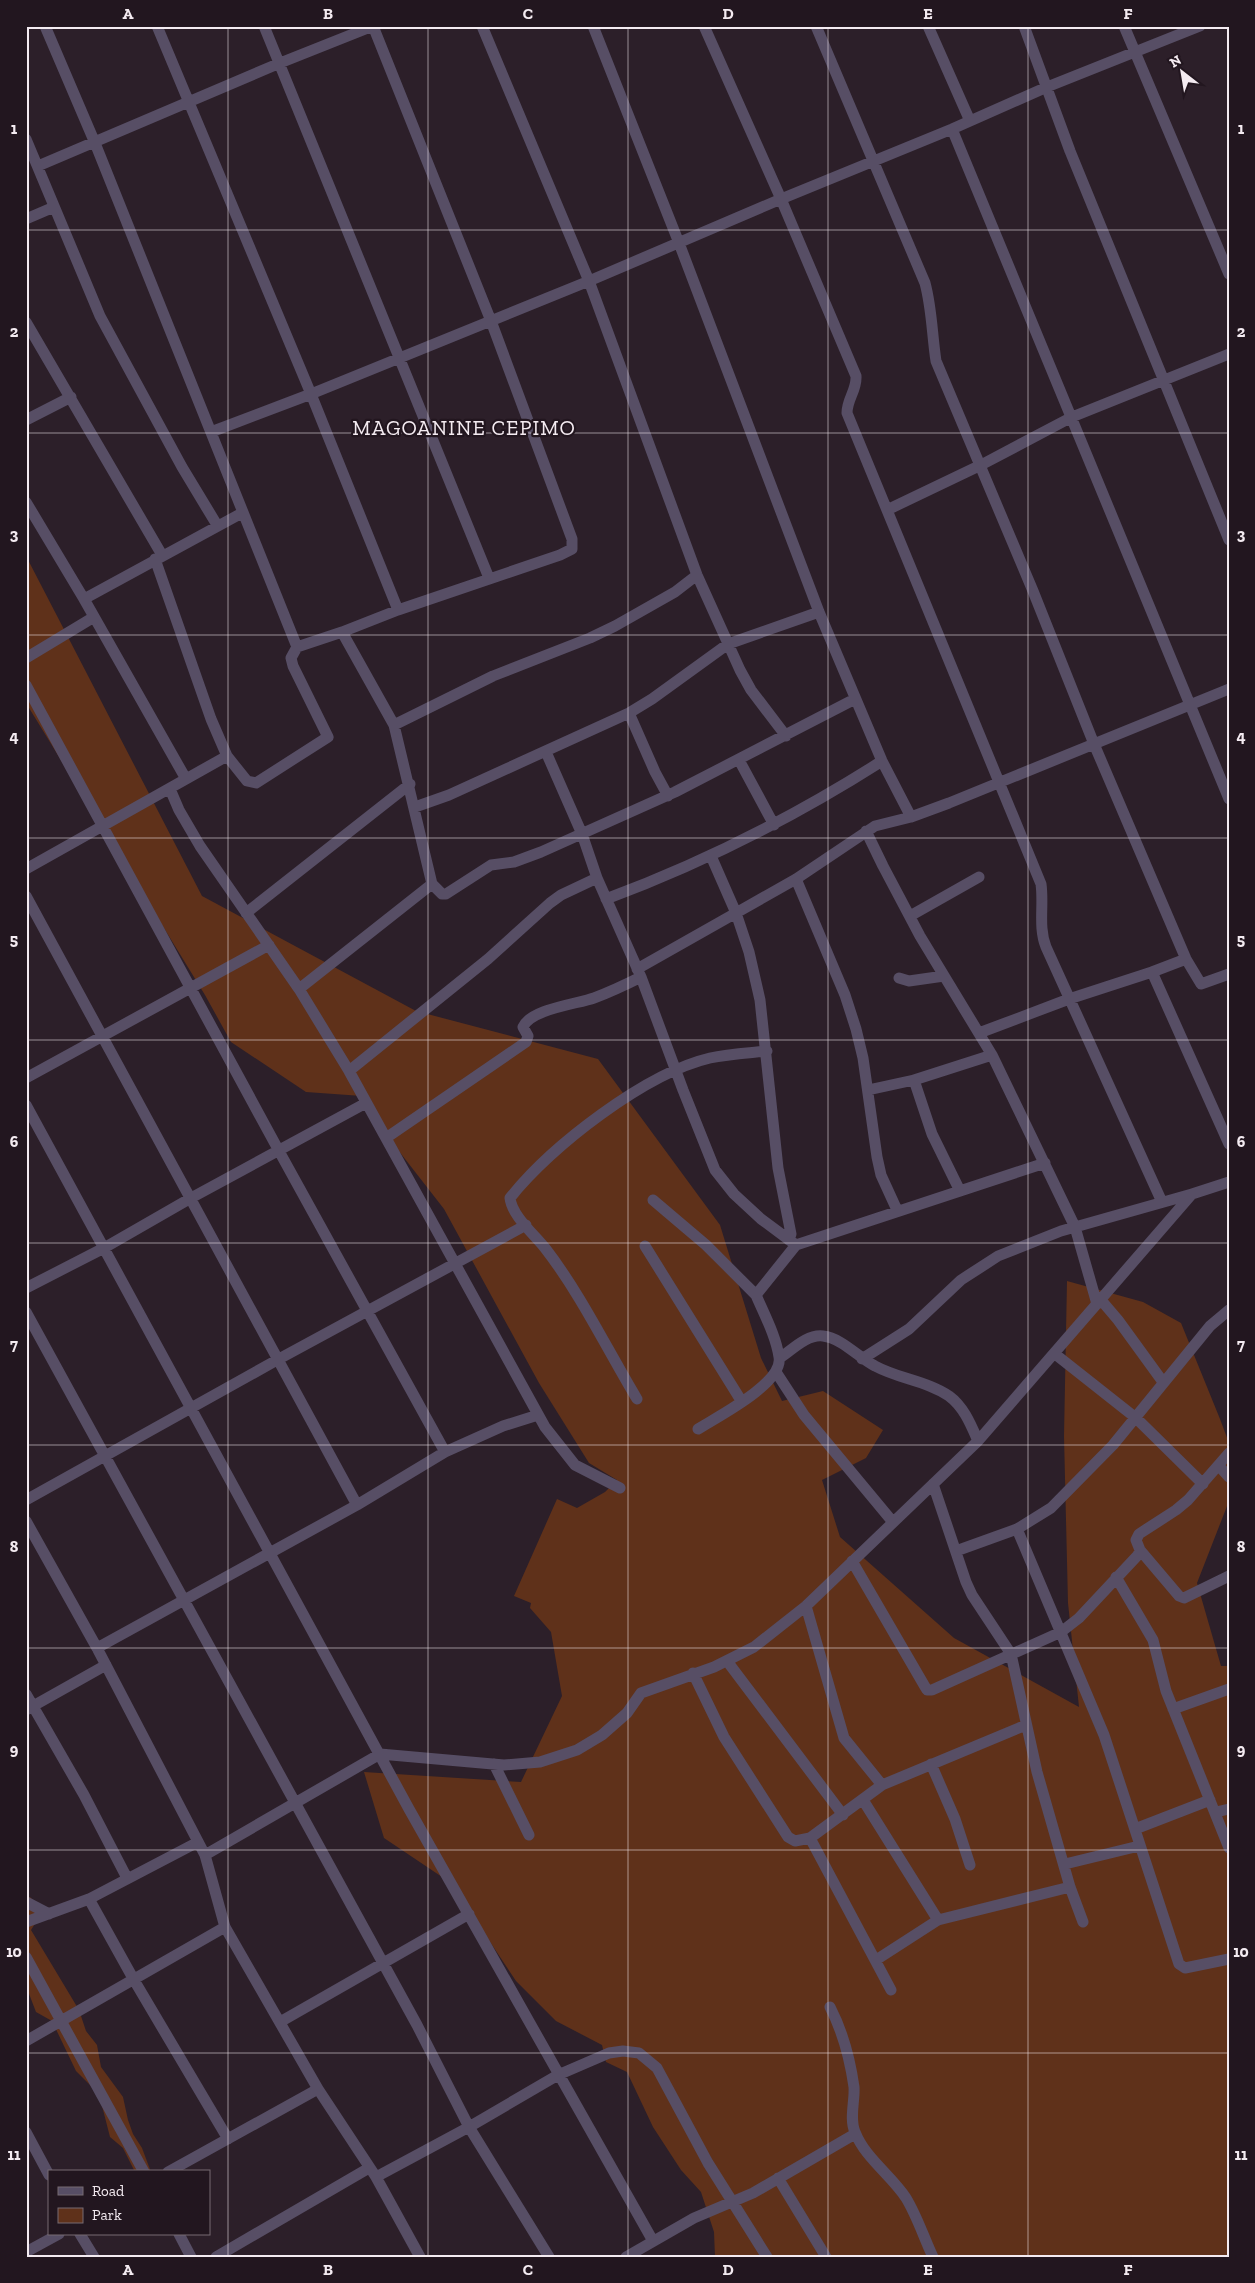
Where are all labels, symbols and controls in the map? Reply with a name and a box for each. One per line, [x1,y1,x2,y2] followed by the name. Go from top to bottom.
[123,4,134,23] text: A
[323,4,333,23] text: B
[523,4,533,23] text: C
[722,4,734,23] text: D
[923,4,933,23] text: E
[1123,4,1133,23] text: F
[1158,48,1208,98] north arrow
[1167,51,1185,71] text: N
[11,119,18,138] text: 1
[1238,119,1245,138] text: 1
[10,322,19,341] text: 2
[1237,322,1246,341] text: 2
[352,415,576,440] district label: MAGOANINE CEPIMO
[10,525,19,544] text: 3
[1237,525,1246,544] text: 3
[9,727,19,746] text: 4
[1236,727,1246,746] text: 4
[10,930,18,949] text: 5
[1237,930,1245,949] text: 5
[10,1132,19,1151] text: 6
[1237,1132,1246,1151] text: 6
[10,1335,18,1354] text: 7
[1237,1335,1245,1354] text: 7
[10,1537,19,1556] text: 8
[1237,1537,1246,1556] text: 8
[10,1740,19,1759] text: 9
[1237,1740,1246,1759] text: 9
[6,1942,22,1961] text: 10
[1233,1942,1249,1961] text: 10
[8,2145,21,2164] text: 11
[1235,2145,1248,2164] text: 11
[48,2170,210,2236] legend
[92,2182,125,2200] text: Road
[92,2206,122,2224] text: Park
[123,2260,134,2279] text: A
[323,2260,333,2279] text: B
[523,2260,533,2279] text: C
[722,2260,734,2279] text: D
[923,2260,933,2279] text: E
[1123,2260,1133,2279] text: F

